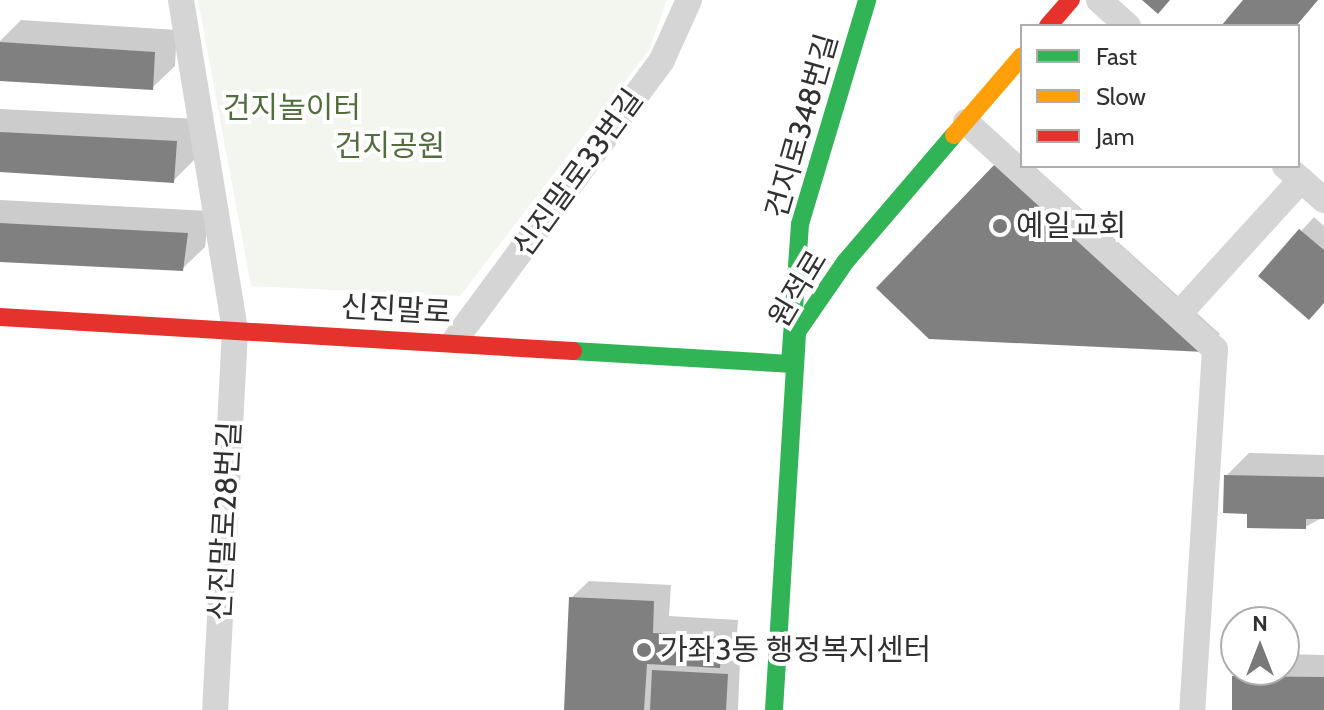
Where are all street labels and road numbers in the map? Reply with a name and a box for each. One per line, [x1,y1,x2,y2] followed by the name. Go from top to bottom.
[759,30,845,222] street label: 건지로348번길
[505,82,651,264] street label: 신진말로33번길
[761,244,835,334] street label: 원적로
[340,289,452,331] street label: 신진말로
[202,420,248,622] street label: 신진말로28번길

